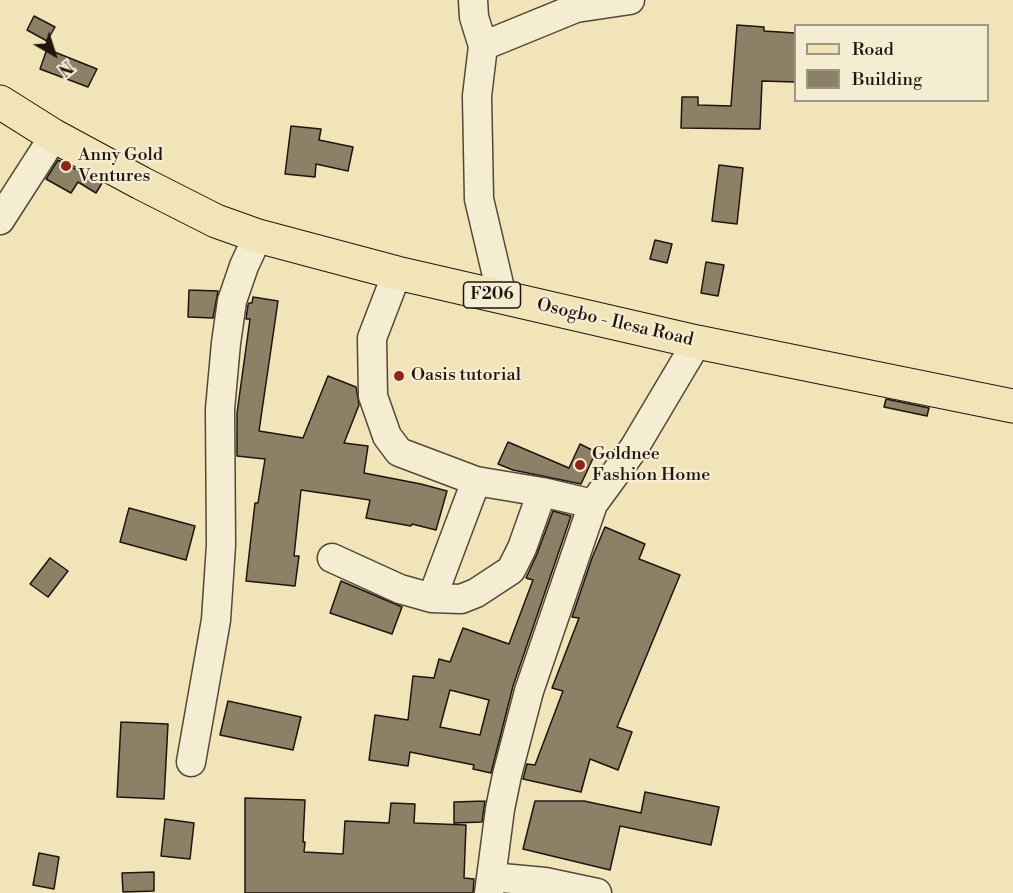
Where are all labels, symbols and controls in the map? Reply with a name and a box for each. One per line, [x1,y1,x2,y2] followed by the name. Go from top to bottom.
[24,24,84,84] north arrow
[794,24,989,102] legend
[852,38,894,61] text: Road
[54,56,77,80] text: N
[852,68,922,91] text: Building
[78,145,163,188] place label: Anny Gold Ventures
[59,159,73,173] marker: Anny Gold Ventures
[464,282,520,308] road number: F206
[535,294,695,352] street label: Osogbo - Ilesa Road
[411,365,521,387] place label: Oasis tutorial
[392,369,406,383] marker: Oasis tutorial
[592,444,710,486] place label: Goldnee Fashion Home
[573,458,587,472] marker: Goldnee Fashion Home

